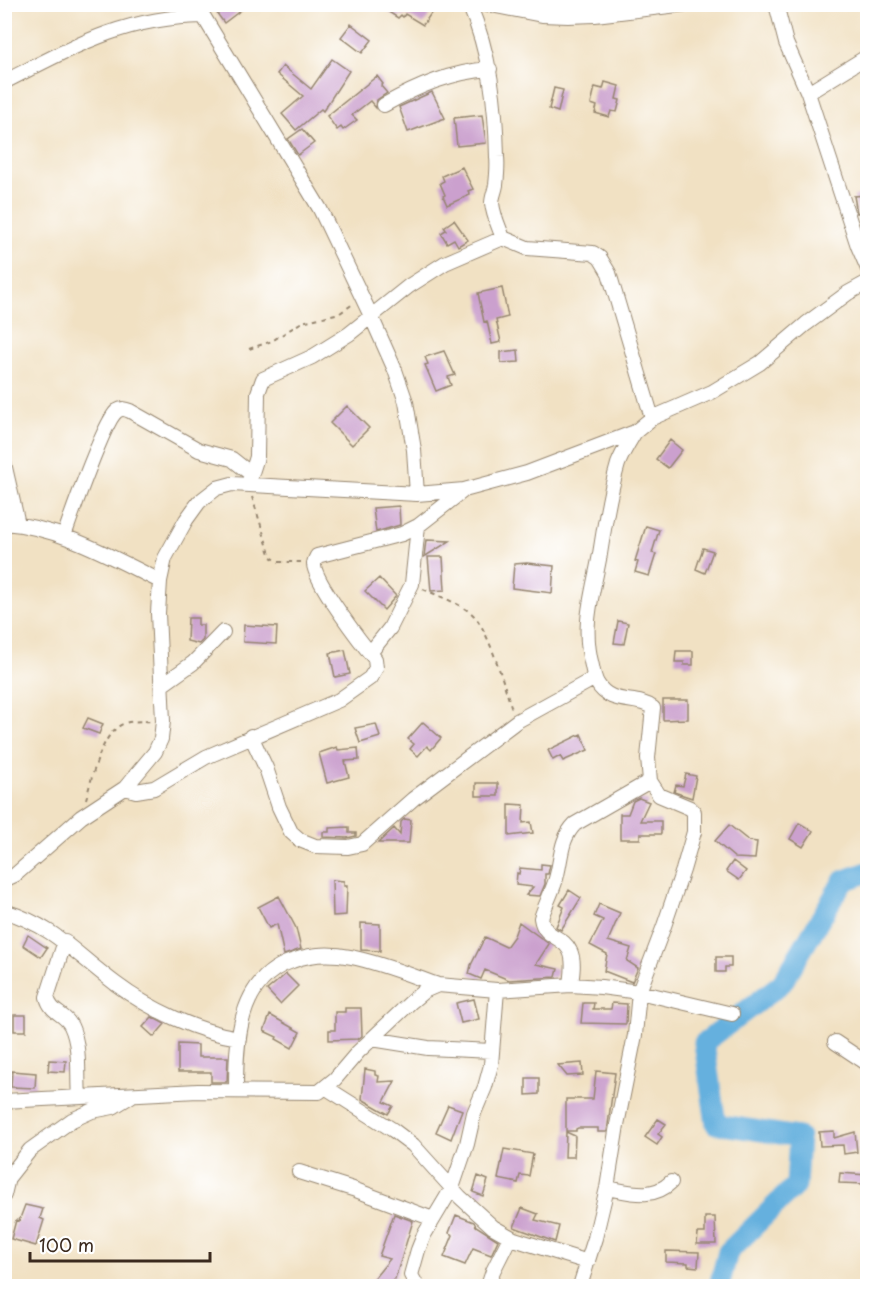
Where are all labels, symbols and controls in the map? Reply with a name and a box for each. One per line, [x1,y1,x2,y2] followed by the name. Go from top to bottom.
[30,1225,210,1263] scale bar
[39,1231,94,1258] text: 100 m

